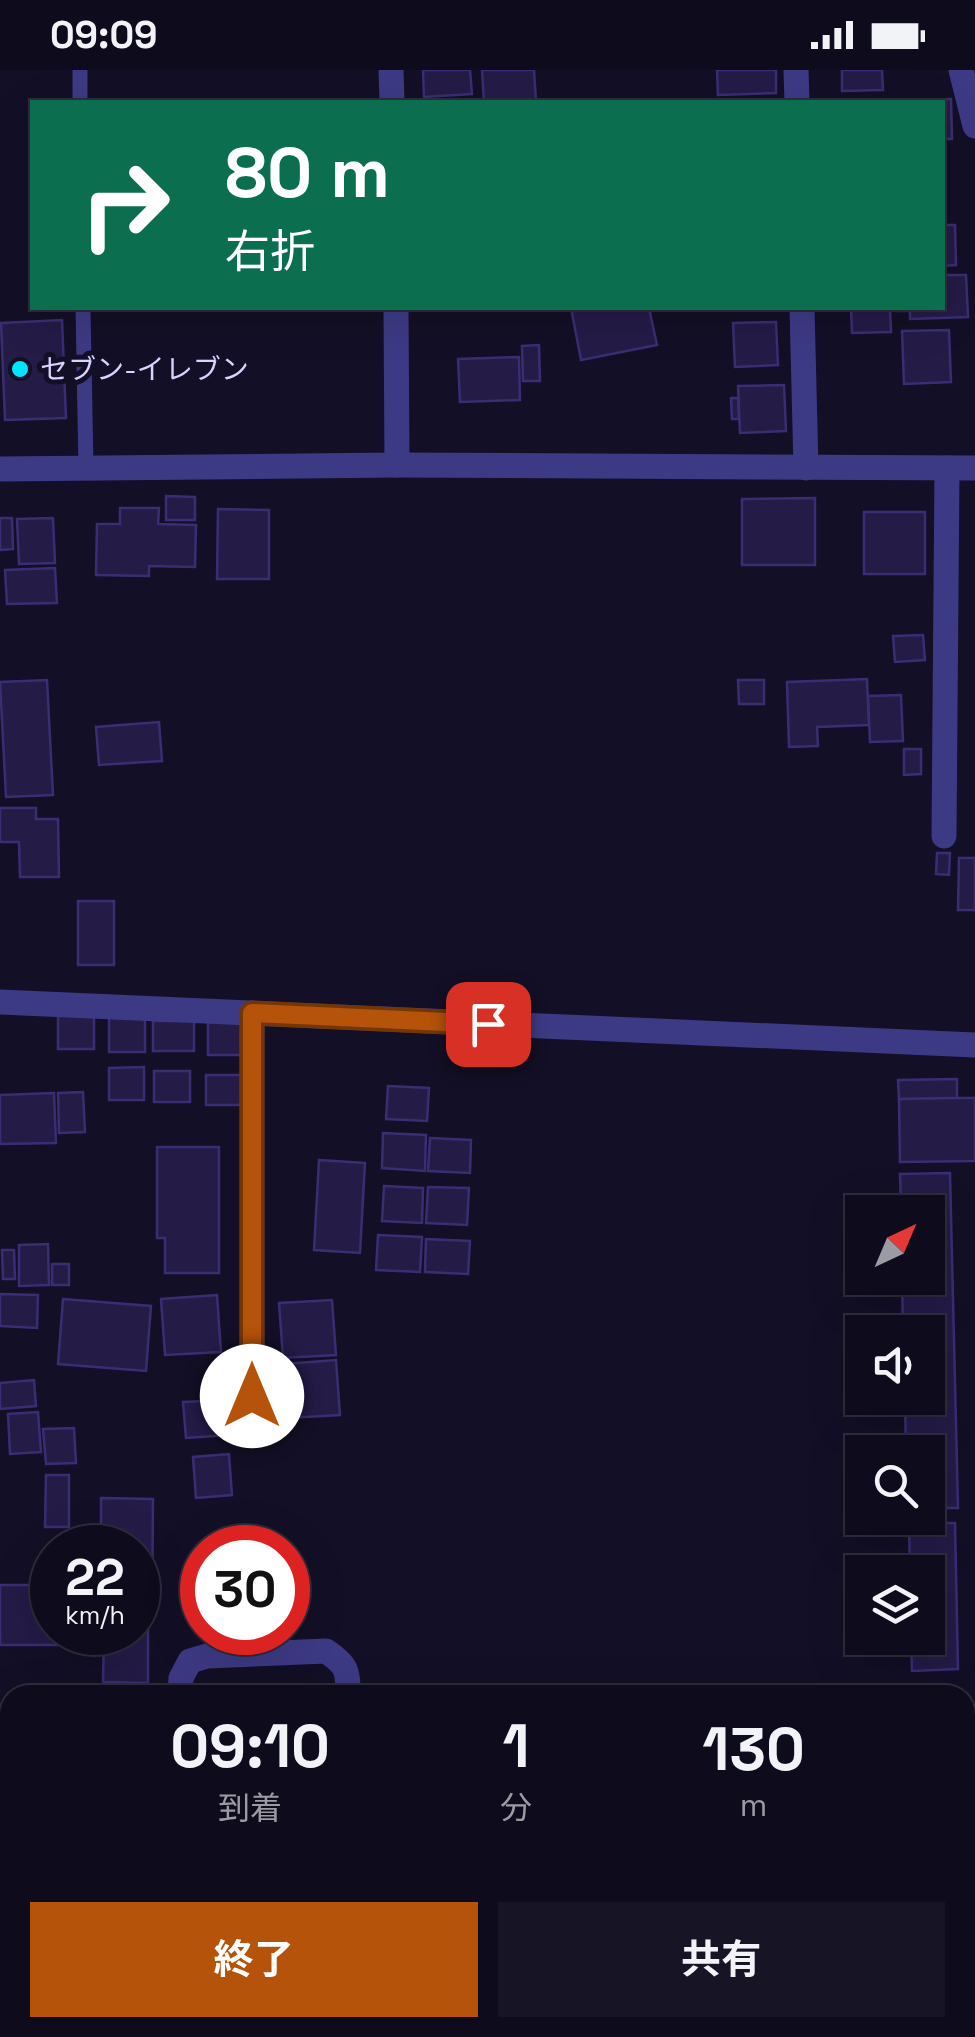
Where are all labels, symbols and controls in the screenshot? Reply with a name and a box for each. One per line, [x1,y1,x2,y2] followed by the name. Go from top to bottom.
[50,11,158,59] text: 09:09
[225,128,390,217] text: 80 m
[60,140,190,270] icon: right
[225,223,315,280] text: 右折
[40,351,249,387] place label: セブン-イレブン
[9,358,31,380] marker: セブン-イレブン
[446,982,531,1067] pin
[461,997,516,1052] icon: arrive
[845,1195,945,1295] north arrow
[845,1195,945,1655] map controls
[845,1315,945,1415] button: sound
[200,1344,304,1448] position arrow
[845,1435,945,1535] button: search
[180,1525,310,1655] speed limit sign: 30
[65,1546,125,1610] text: 22
[845,1555,945,1655] button: layers
[65,1599,125,1631] text: km/h
[170,1708,330,1785] text: 09:10
[503,1708,530,1785] text: 1
[702,1711,805,1788] text: 130
[740,1785,767,1825] text: m
[218,1788,282,1828] text: 到着
[500,1788,532,1828] text: 分
[30,1902,478,2017] button: 終了
[498,1902,945,2017] button: 共有

